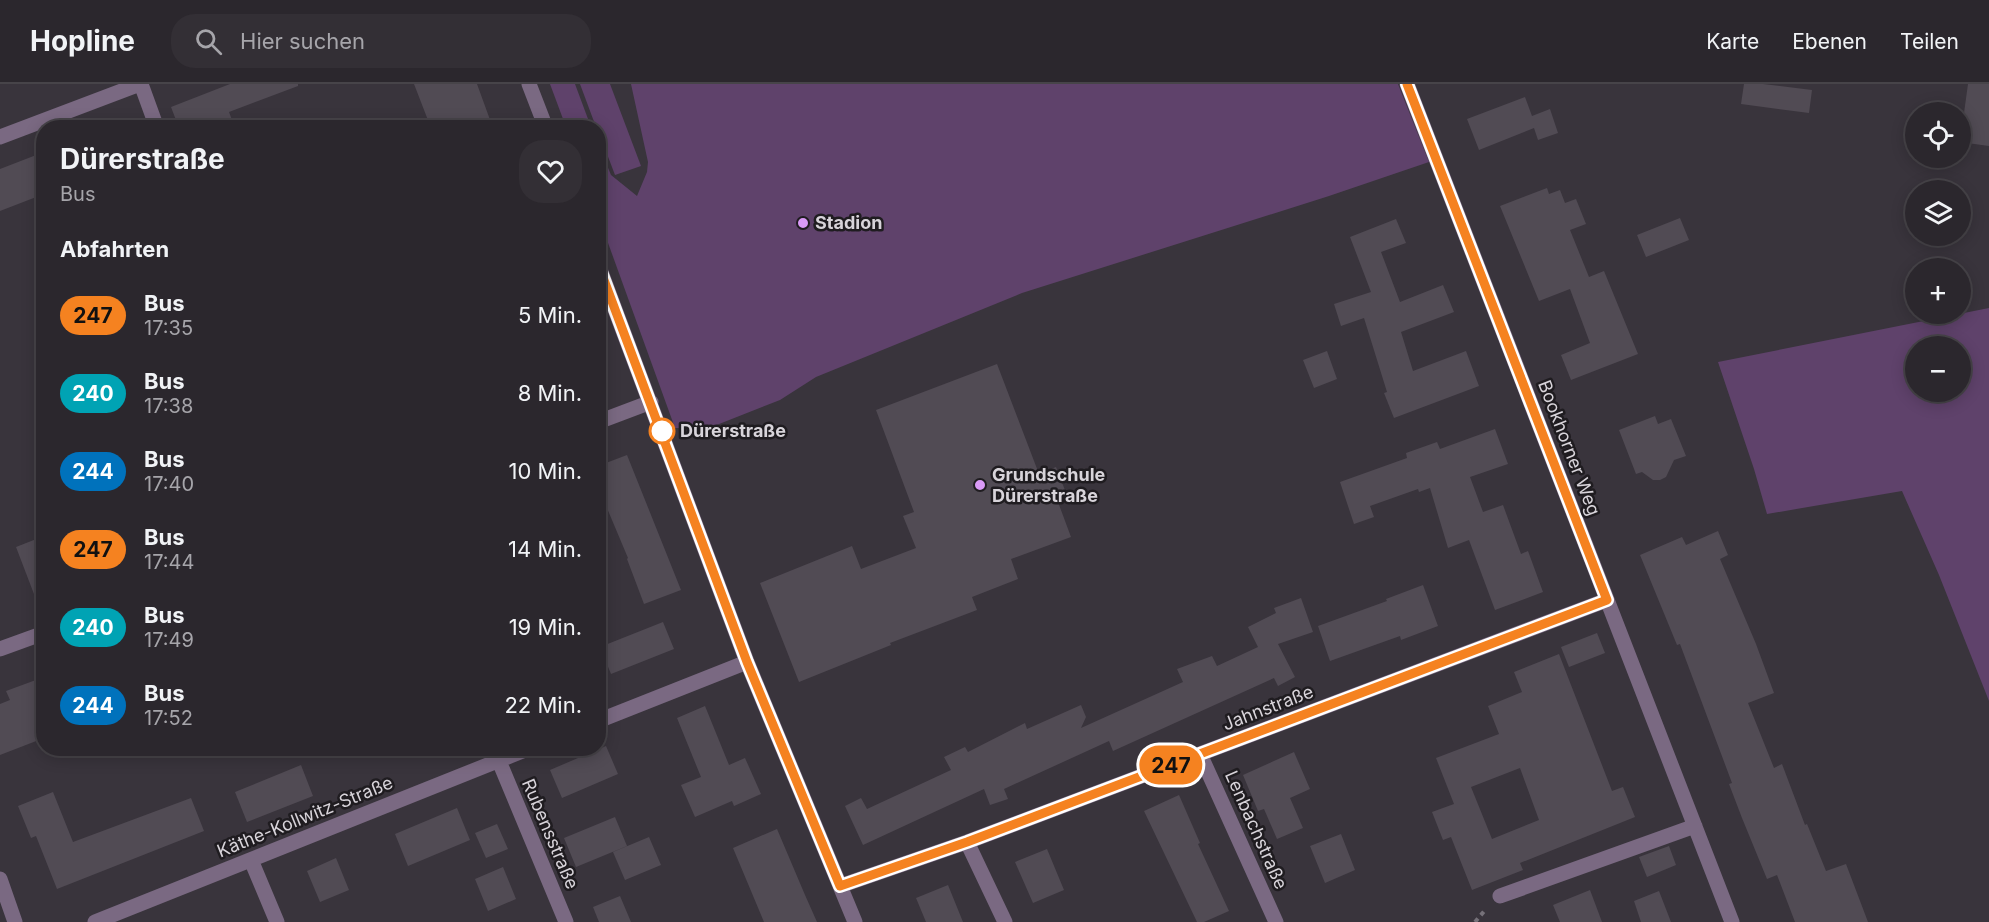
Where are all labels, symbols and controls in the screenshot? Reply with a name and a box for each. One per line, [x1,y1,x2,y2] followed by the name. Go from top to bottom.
[171,14,591,68] search box
[30,24,135,58] text: Hopline
[192,25,225,58] icon: search
[240,28,365,54] text: Hier suchen
[1706,29,1759,54] text: Karte
[1792,29,1867,54] text: Ebenen
[1900,29,1959,54] text: Teilen
[1905,102,1971,402] map controls
[1905,102,1971,168] button: locate
[519,140,582,203] button: heart
[60,142,225,176] text: Dürerstraße
[1905,180,1971,246] button: layers
[60,182,95,206] text: Bus
[815,212,882,233] place label: Stadion
[796,216,810,230] marker: Stadion
[60,236,169,262] text: Abfahrten
[1905,258,1971,324] button: +
[144,290,185,316] text: Bus
[518,302,582,328] text: 5 Min.
[73,303,113,328] text: 247
[144,316,193,340] text: 17:35
[1905,336,1971,402] button: −
[144,368,185,394] text: Bus
[1534,377,1605,518] street label: Bookhorner Weg
[518,380,582,406] text: 8 Min.
[72,381,114,406] text: 240
[144,394,193,418] text: 17:38
[649,418,675,444] marker: Dürerstraße
[680,420,786,441] place label: Dürerstraße
[144,446,185,472] text: Bus
[508,458,582,484] text: 10 Min.
[72,459,114,484] text: 244
[992,464,1106,506] place label: Grundschule Dürerstraße
[144,472,194,496] text: 17:40
[973,478,987,492] marker: Grundschule Dürerstraße
[144,524,185,550] text: Bus
[508,536,582,562] text: 14 Min.
[73,537,113,562] text: 247
[144,550,194,574] text: 17:44
[144,602,185,628] text: Bus
[509,614,582,640] text: 19 Min.
[72,615,114,640] text: 240
[144,628,194,652] text: 17:49
[144,680,185,706] text: Bus
[1219,681,1316,734] street label: Jahnstraße
[504,692,582,718] text: 22 Min.
[72,693,114,718] text: 244
[144,706,193,730] text: 17:52
[1136,746,1206,784] line badge: 247
[1151,753,1191,778] text: 247
[1221,767,1292,892] street label: Lenbachstraße
[214,772,396,861] street label: Käthe-Kollwitz-Straße
[518,776,583,892] street label: Rubensstraße

